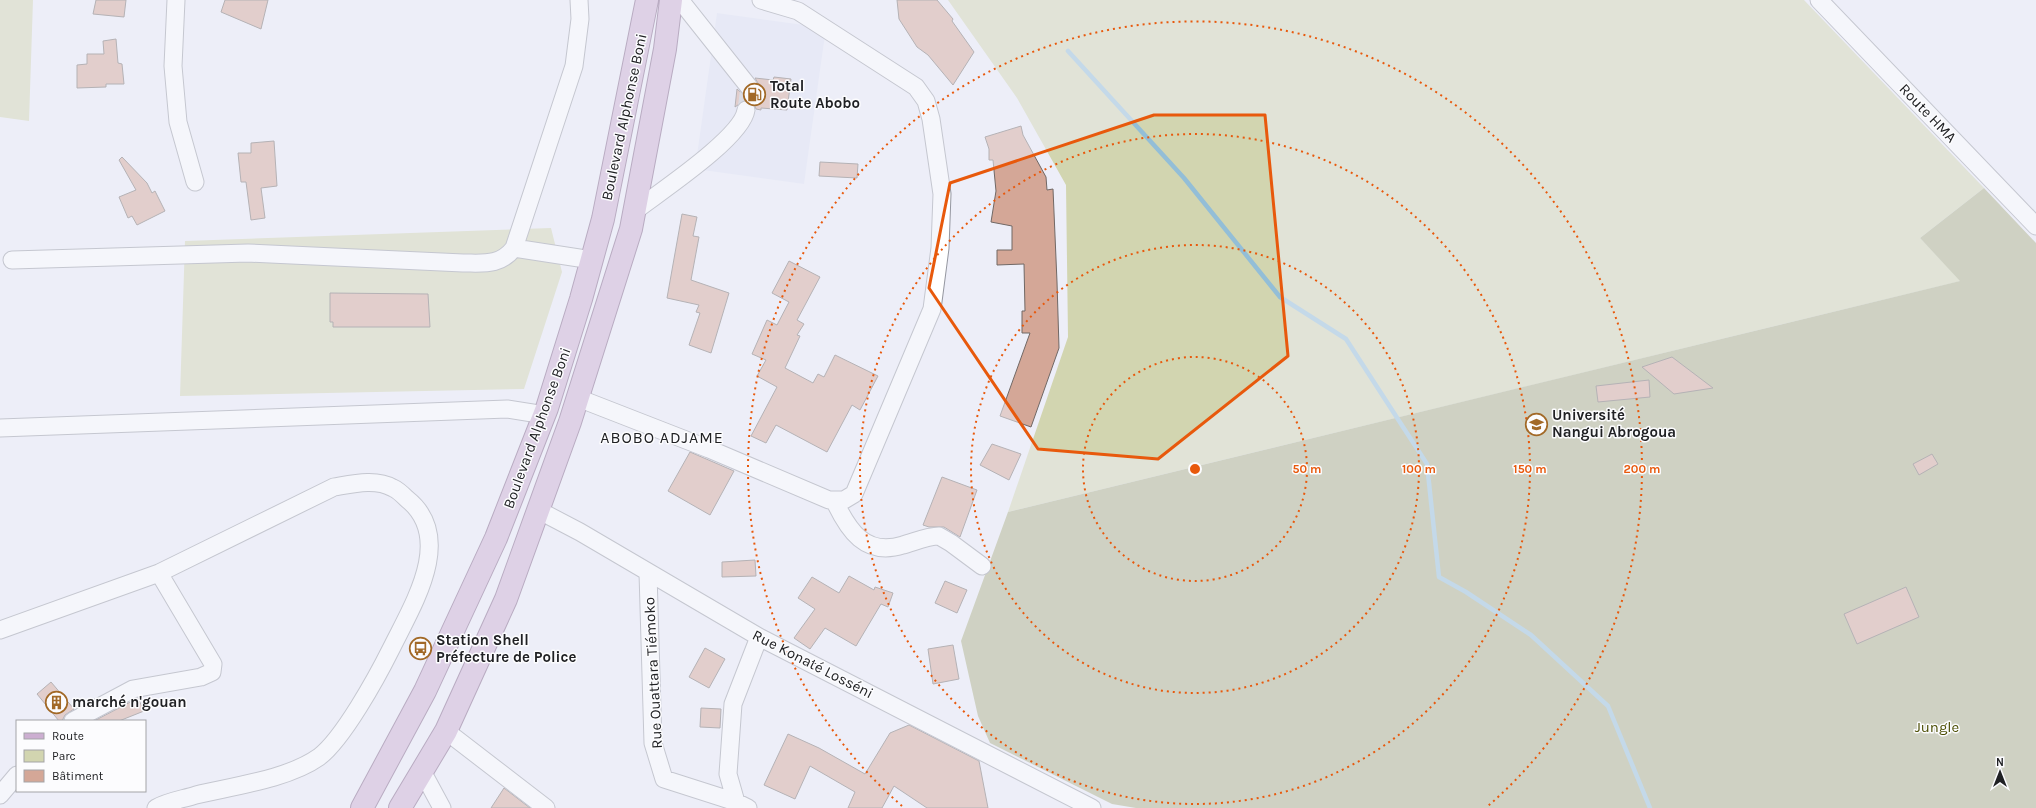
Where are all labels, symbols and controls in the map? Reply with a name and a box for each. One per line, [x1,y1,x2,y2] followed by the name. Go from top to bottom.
[597,32,651,202] street label: Boulevard Alphonse Boni
[770,77,860,112] place label: Total Route Abobo
[1896,80,1961,146] street label: Route HMA
[741,82,767,108] fuel station icon: Total Route Abobo
[499,345,575,511] street label: Boulevard Alphonse Boni
[1552,406,1676,441] place label: Université Nangui Abrogoua
[1524,411,1550,437] school or university icon: Université Nangui Abrogoua
[600,428,724,447] district label: ABOBO ADJAME
[1188,462,1202,476] centre of rings
[1293,462,1322,476] text: 50 m
[1402,462,1436,476] text: 100 m
[1513,462,1547,476] text: 150 m
[1624,462,1660,476] text: 200 m
[640,597,666,749] street label: Rue Ouattara Tiémoko
[750,626,876,702] street label: Rue Konaté Losséni
[436,631,576,666] place label: Station Shell Préfecture de Police
[408,636,434,662] bus stop icon: Station Shell Préfecture de Police
[43,689,69,715] building icon: marché n'gouan
[72,693,187,711] place label: marché n'gouan
[1915,718,1959,736] park label: Jungle
[16,720,146,792] legend
[52,729,84,743] text: Route
[52,749,76,763] text: Parc
[1980,752,2020,792] north arrow
[1996,756,2004,769] text: N
[52,769,104,783] text: Bâtiment

